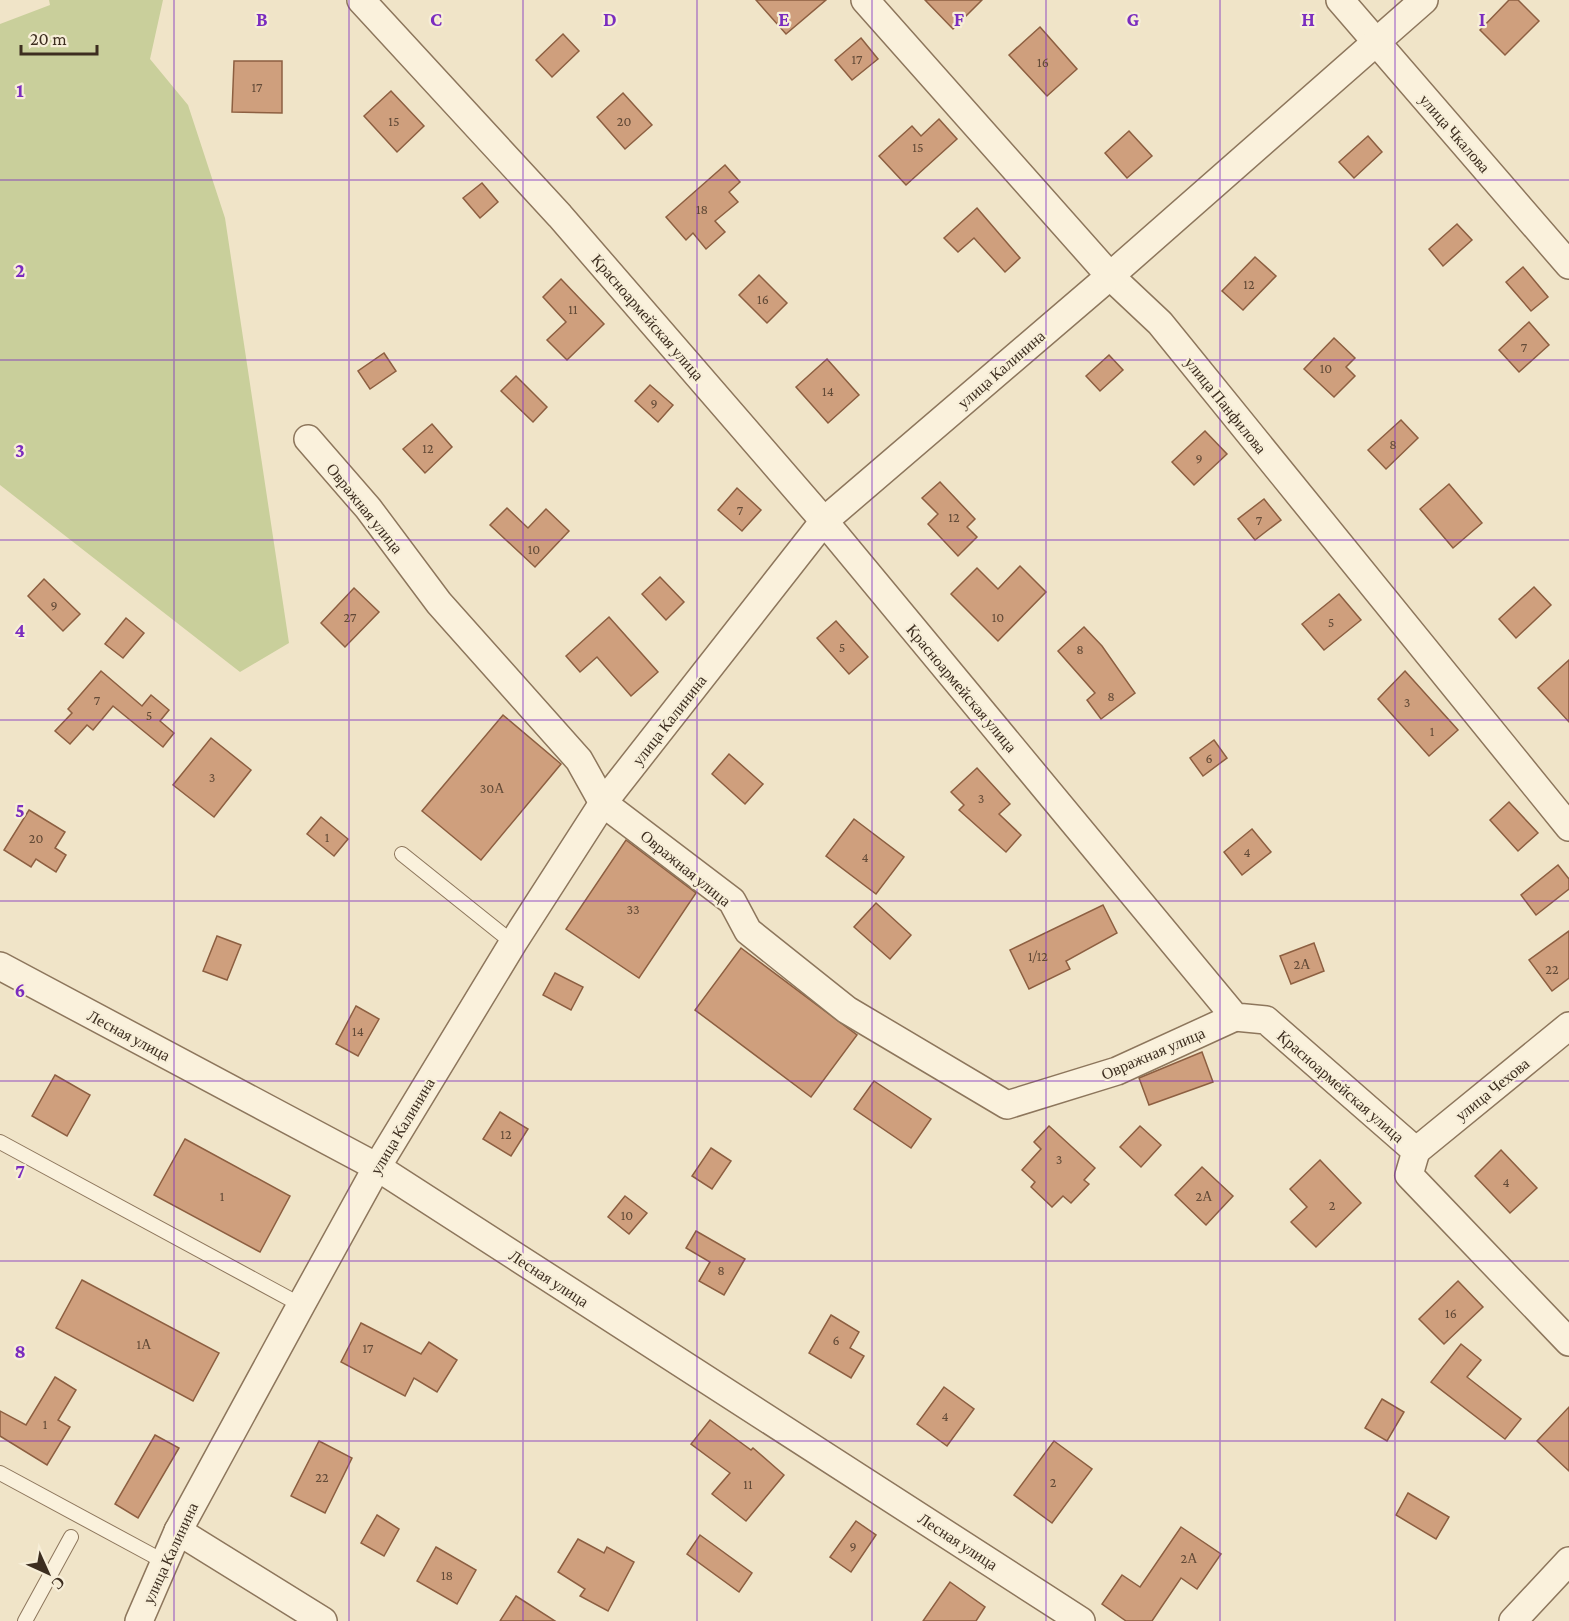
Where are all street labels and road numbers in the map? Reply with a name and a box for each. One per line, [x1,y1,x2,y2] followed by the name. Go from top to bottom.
[1415,91,1493,177] street label: улица Чкалова
[587,251,707,385] street label: Красноармейская улица
[954,327,1049,412] street label: улица Калинина
[1181,354,1270,458] street label: улица Панфилова
[322,460,406,557] street label: Овражная улица
[902,621,1020,756] street label: Красноармейская улица
[629,672,711,769] street label: улица Калинина
[637,827,734,911] street label: Овражная улица
[84,1007,173,1065] street label: Лесная улица
[1099,1024,1208,1084] street label: Овражная улица
[1273,1027,1407,1147] street label: Красноармейская улица
[1452,1055,1533,1125] street label: улица Чехова
[367,1075,439,1178] street label: улица Калинина
[505,1247,591,1311] street label: Лесная улица
[140,1500,202,1607] street label: улица Калинина
[914,1510,1000,1574] street label: Лесная улица

